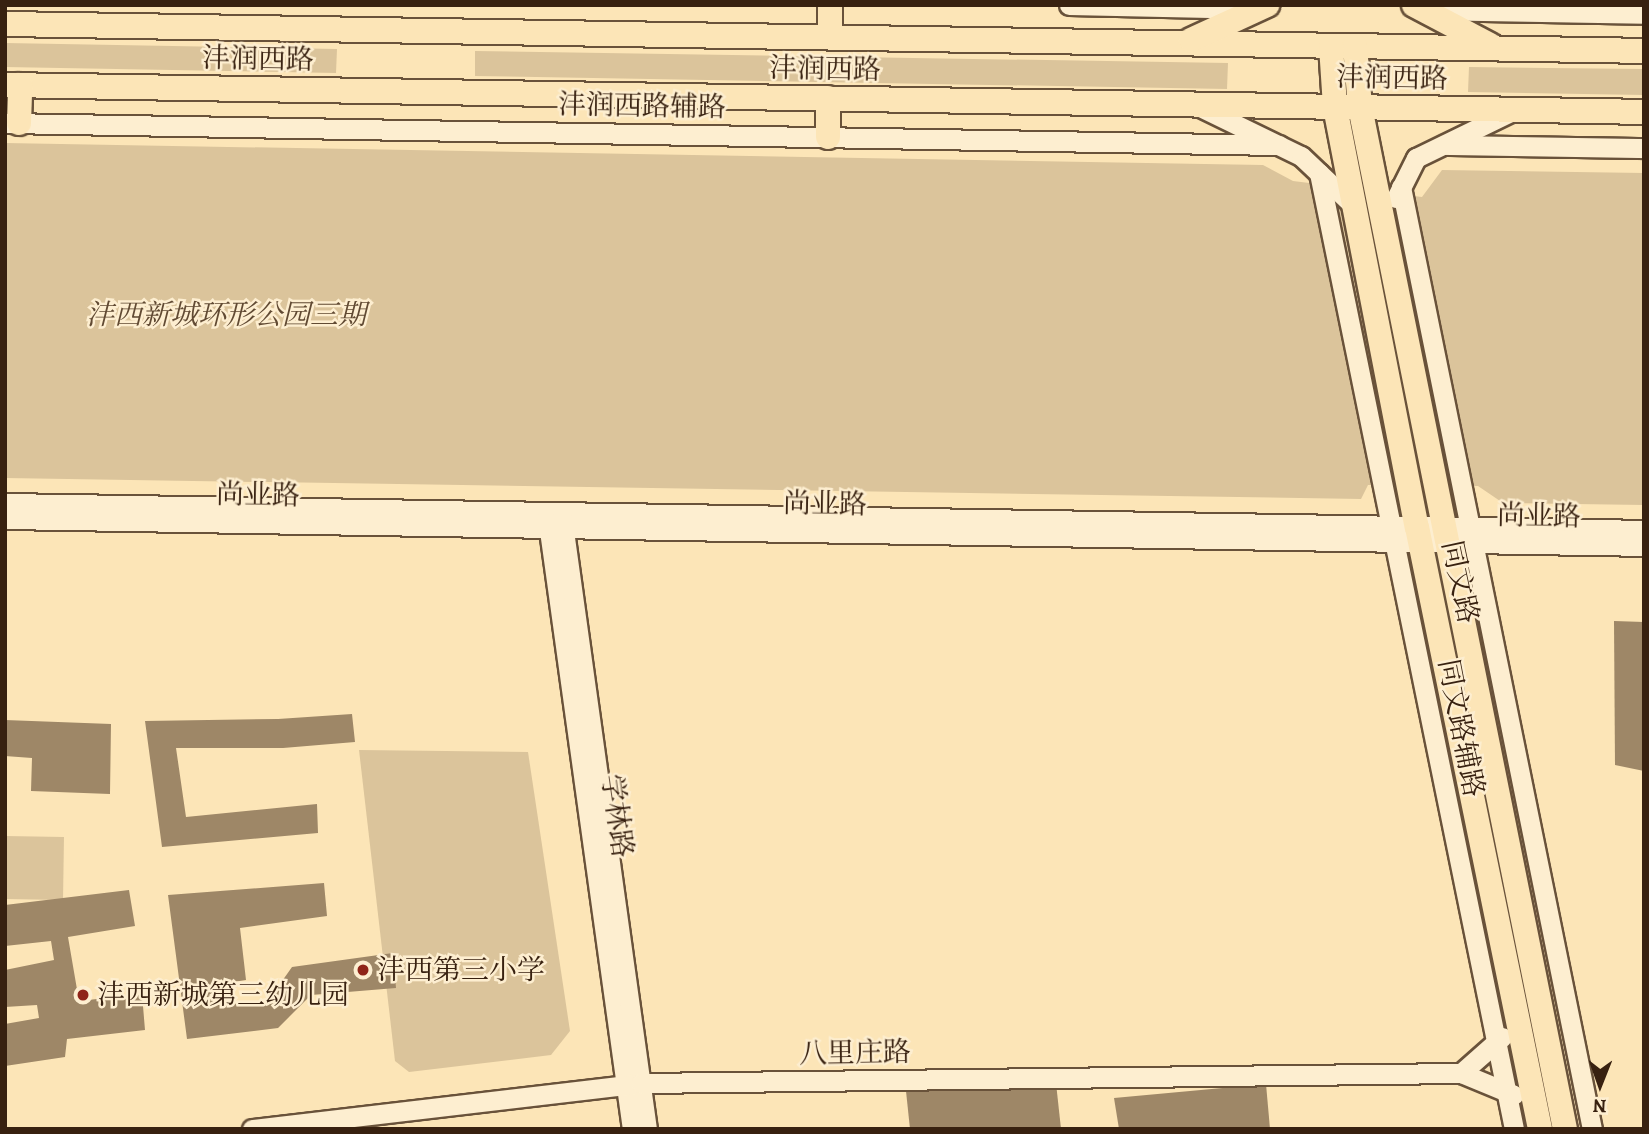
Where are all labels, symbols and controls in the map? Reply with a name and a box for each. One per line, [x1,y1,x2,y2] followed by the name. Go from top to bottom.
[202,41,314,77] street label: 沣润西路
[769,51,881,87] street label: 沣润西路
[1336,60,1448,96] street label: 沣润西路
[558,88,726,124] street label: 沣润西路辅路
[86,298,366,332] park label: 沣西新城环形公园三期
[216,477,300,513] street label: 尚业路
[783,486,867,522] street label: 尚业路
[1497,498,1581,534] street label: 尚业路
[1435,537,1485,627] street label: 同文路
[1431,656,1491,800] street label: 同文路辅路
[595,772,639,860] street label: 学林路
[377,953,545,987] place label: 沣西第三小学
[355,962,371,978] marker: 沣西第三小学
[97,978,349,1012] place label: 沣西新城第三幼儿园
[75,987,91,1003] marker: 沣西新城第三幼儿园
[799,1035,911,1071] street label: 八里庄路
[1565,1050,1635,1120] north arrow
[1592,1093,1607,1119] text: N

